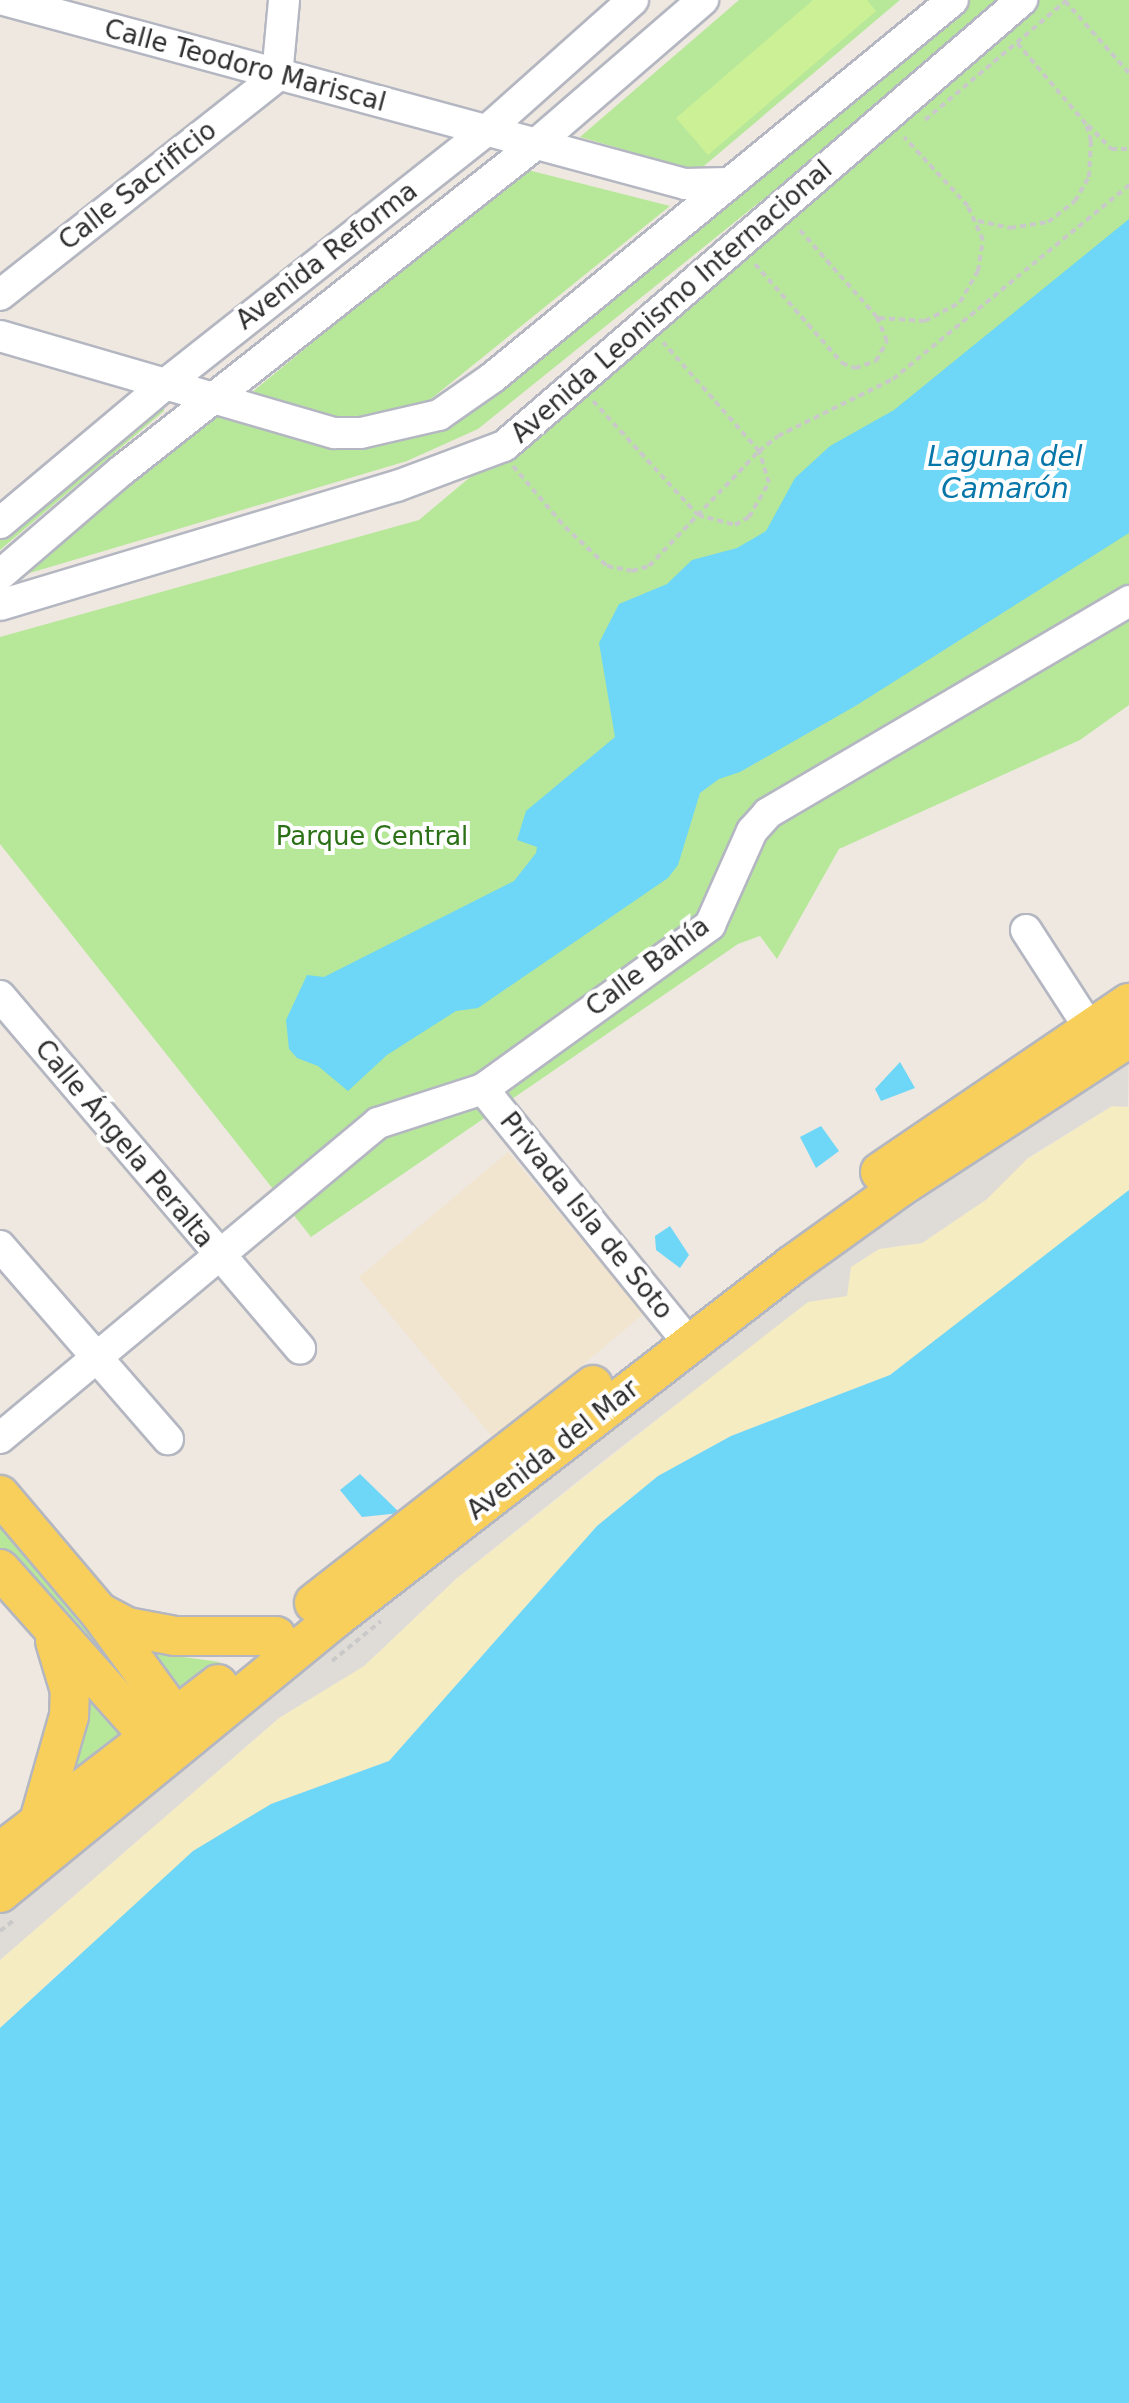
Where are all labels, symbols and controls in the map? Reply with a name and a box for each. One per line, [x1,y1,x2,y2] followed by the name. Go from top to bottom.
[101,13,389,119] street label: Calle Teodoro Mariscal
[53,115,223,257] street label: Calle Sacrificio
[505,154,839,450] street label: Avenida Leonismo Internacional
[230,176,424,336] street label: Avenida Reforma
[928,440,1082,506] water label: Laguna del Camarón
[276,821,468,853] park label: Parque Central
[580,911,716,1023] street label: Calle Bahía
[28,1034,220,1254] street label: Calle Ángela Peralta
[493,1106,679,1326] street label: Privada Isla de Soto
[461,1373,645,1527] street label: Avenida del Mar

